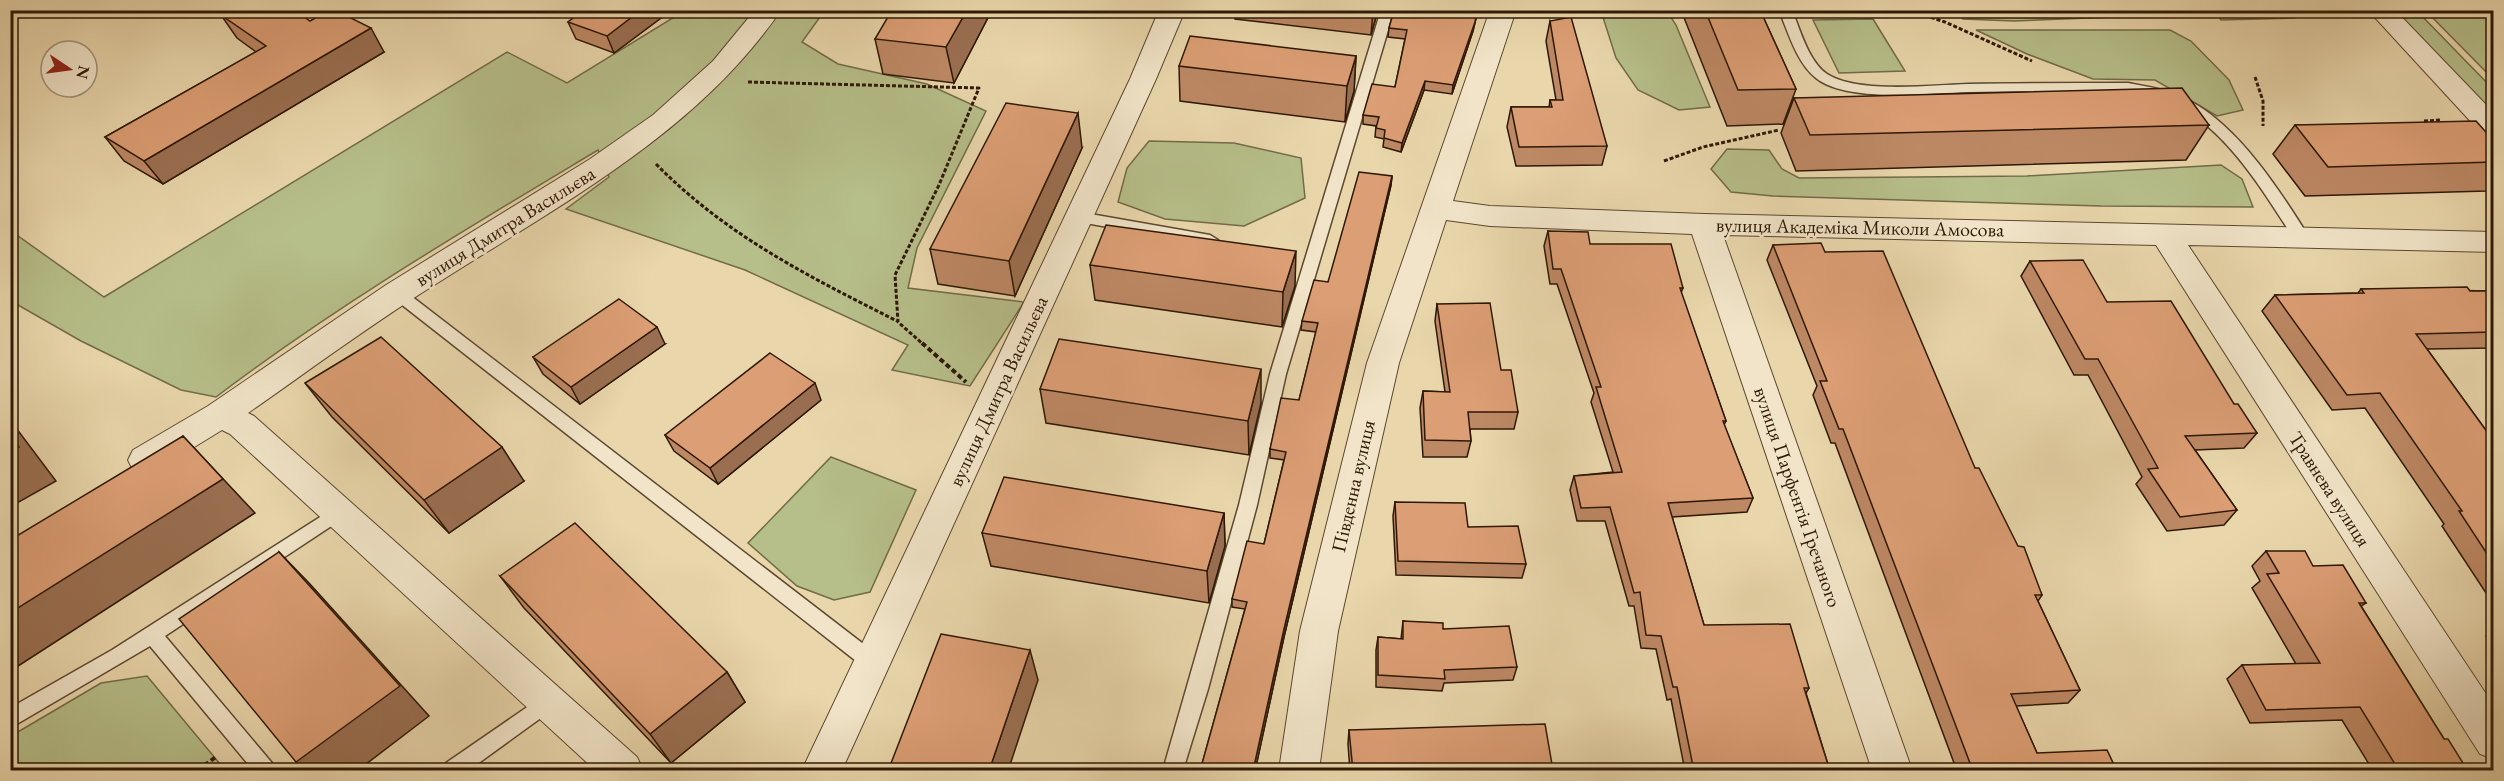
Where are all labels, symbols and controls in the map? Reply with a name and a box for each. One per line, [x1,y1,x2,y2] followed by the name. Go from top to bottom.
[39,39,99,99] north arrow
[71,64,95,81] text: N
[410,160,600,292] street label: вулиця Дмитра Васильєва
[1716,211,2004,243] street label: вулиця Академіка Миколи Амосова
[942,292,1054,490] street label: вулиця Дмитра Васильєва
[1748,383,1848,611] street label: вулиця Парфентія Гречаного
[1325,417,1381,555] street label: Південна вулиця
[2283,426,2377,552] street label: Травнева вулиця

